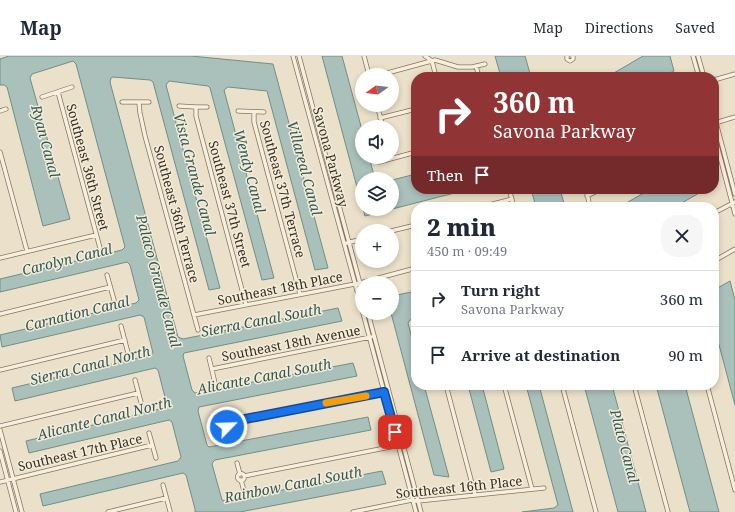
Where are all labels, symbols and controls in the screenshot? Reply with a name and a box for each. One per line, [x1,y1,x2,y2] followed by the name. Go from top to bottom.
[20,15,62,41] text: Map
[533,18,563,37] text: Map
[585,18,653,37] text: Directions
[675,18,715,37] text: Saved
[355,68,399,112] north arrow
[355,68,399,320] map controls
[493,83,575,121] text: 360 m
[427,88,479,140] icon: right
[27,102,65,180] water label: Ryan Canal
[62,102,114,233] street label: Southeast 36th Street
[309,105,353,210] street label: Savona Parkway
[169,111,221,238] water label: Vista Grande Canal
[256,118,310,260] street label: Southeast 37th Terrace
[283,119,327,218] water label: Villareal Canal
[493,119,636,143] text: Savona Parkway
[355,120,399,164] button: sound
[230,127,270,216] water label: Wendy Canal
[204,139,256,270] street label: Southeast 37th Street
[150,143,204,285] street label: Southeast 36th Terrace
[471,164,493,186] icon: arrive
[427,165,463,185] text: Then
[355,172,399,216] button: layers
[427,210,496,243] text: 2 min
[132,212,186,350] water label: Palaco Grande Canal
[661,215,703,257] button: close
[355,224,399,268] button: +
[20,238,115,279] water label: Carolyn Canal
[427,242,507,260] text: 450 m · 09:49
[216,267,344,309] street label: Southeast 18th Place
[355,276,399,320] button: −
[461,280,540,300] text: Turn right
[427,288,449,310] icon: right
[660,289,703,309] text: 360 m
[23,291,132,335] water label: Carnation Canal
[199,299,323,341] water label: Sierra Canal South
[461,300,564,318] text: Savona Parkway
[220,321,362,365] street label: Southeast 18th Avenue
[28,341,153,389] water label: Sierra Canal North
[427,344,449,366] icon: arrive
[461,345,620,365] text: Arrive at destination
[668,345,703,365] text: 90 m
[194,354,333,399] water label: Alicante Canal South
[34,392,174,444] water label: Alicante Canal North
[206,406,248,448] position arrow
[606,406,644,486] water label: Plato Canal
[378,415,412,449] pin
[384,421,406,443] icon: arrive
[16,429,144,475] street label: Southeast 17th Place
[222,461,364,507] water label: Rainbow Canal South
[395,471,523,503] street label: Southeast 16th Place

